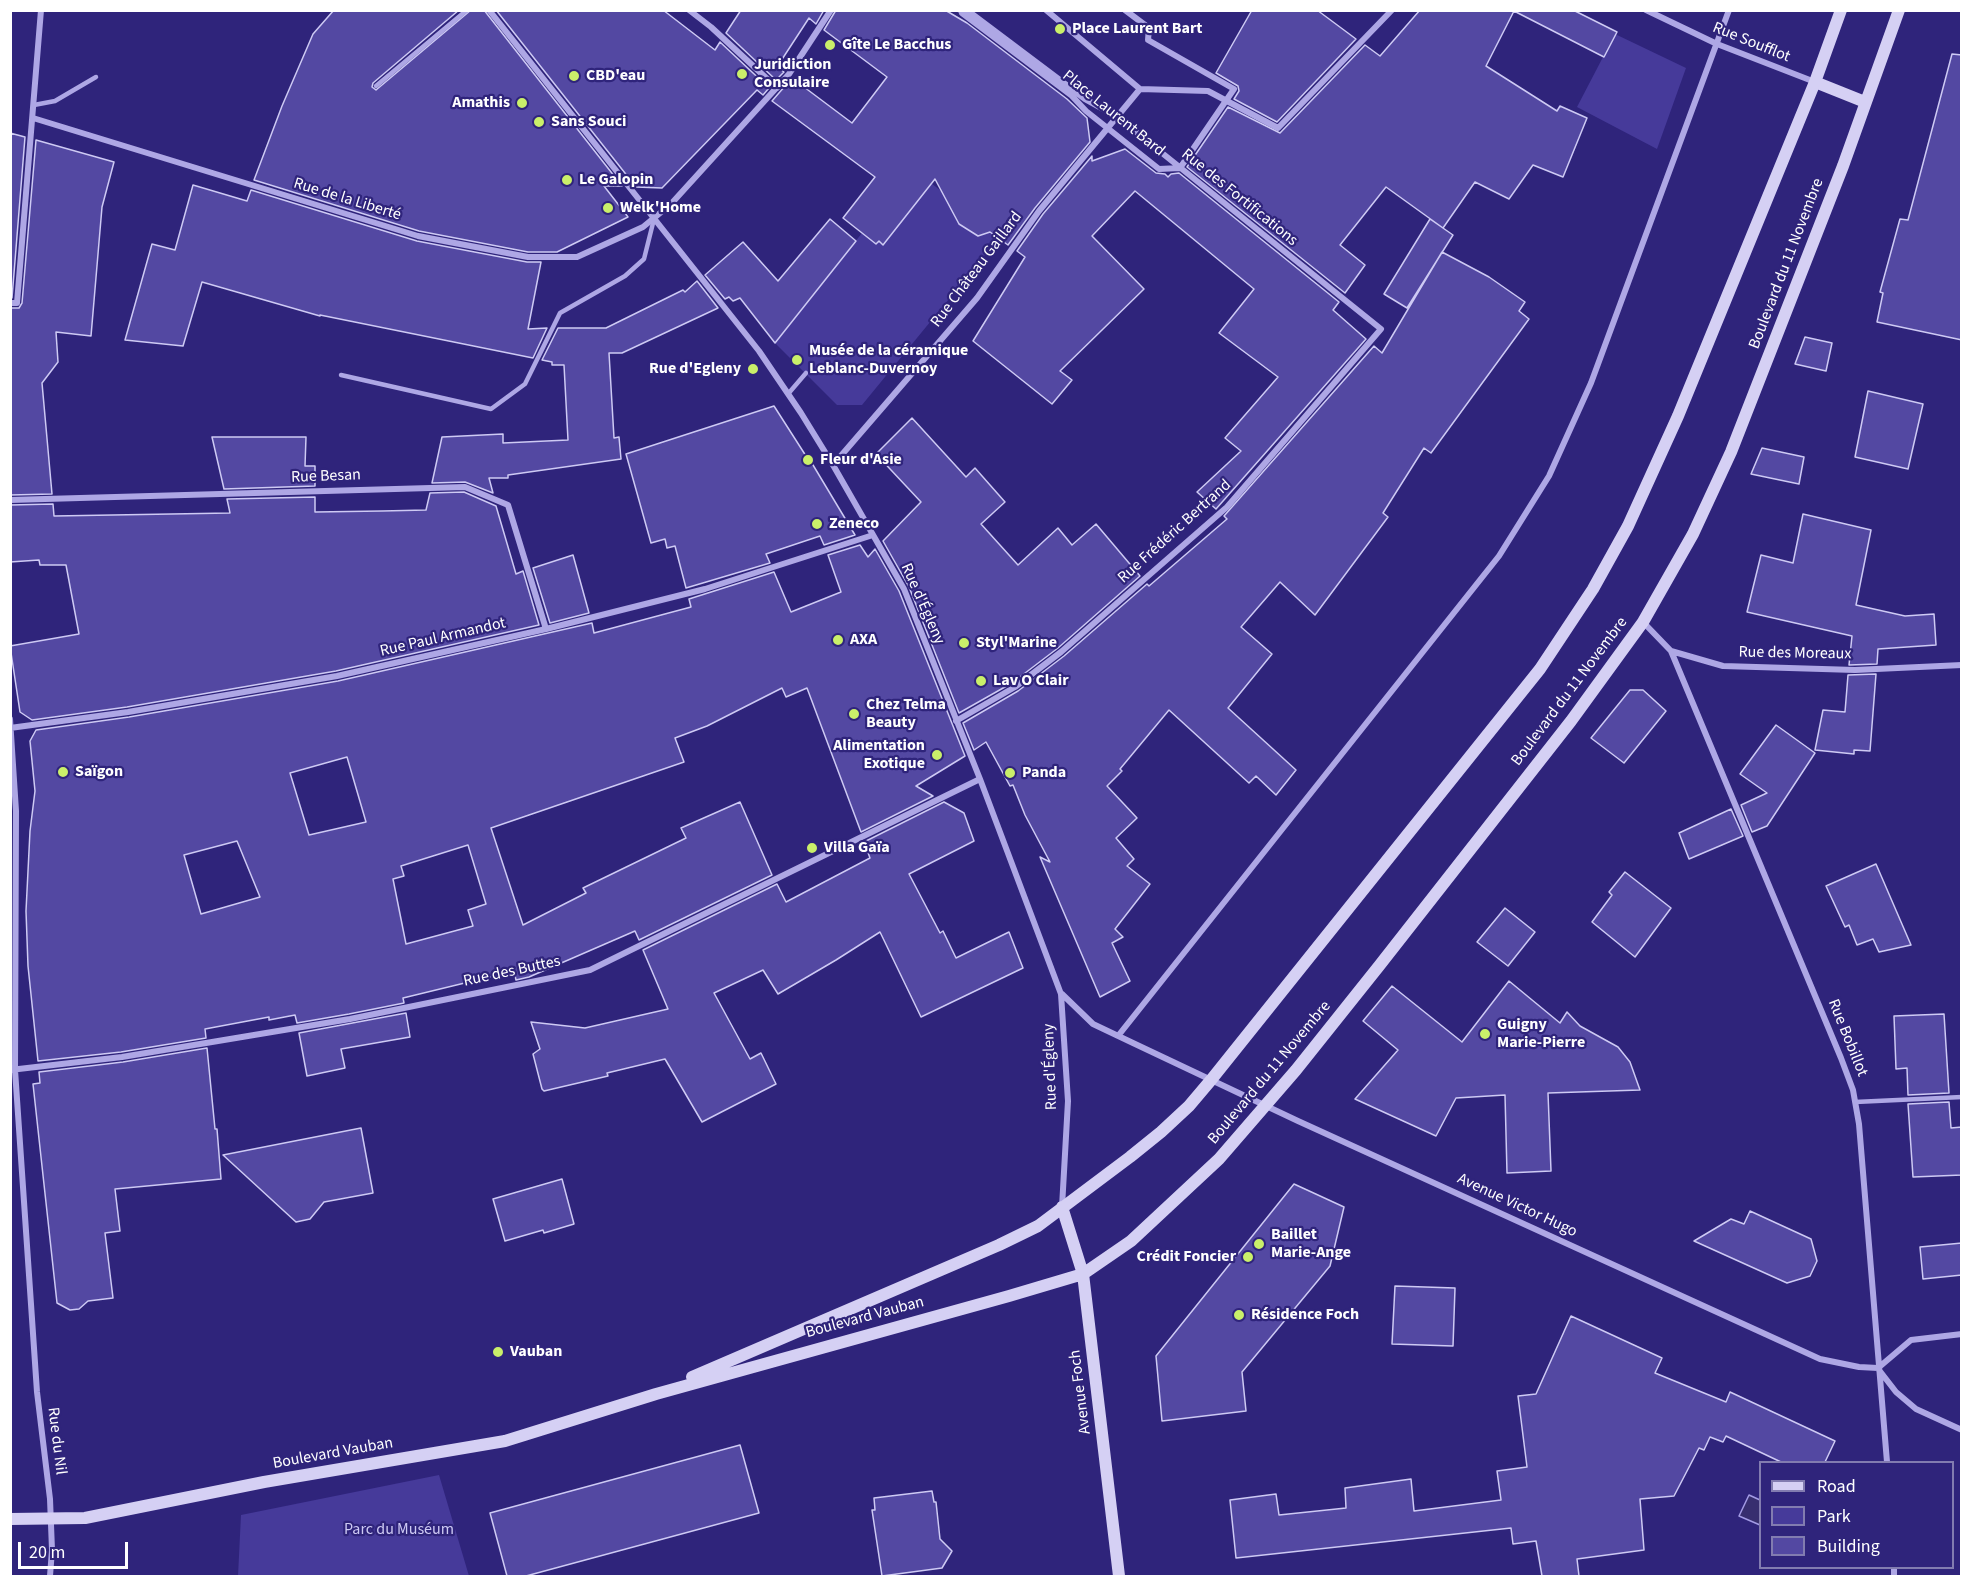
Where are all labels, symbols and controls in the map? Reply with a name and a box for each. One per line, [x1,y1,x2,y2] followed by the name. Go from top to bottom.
[1072,19,1202,39] place label: Place Laurent Bart
[1709,19,1793,67] street label: Rue Soufflot
[1053,22,1067,36] marker: Place Laurent Bart
[842,35,951,55] place label: Gîte Le Bacchus
[823,38,837,52] marker: Gîte Le Bacchus
[754,55,832,93] place label: Juridiction Consulaire
[586,66,645,86] place label: CBD'eau
[735,67,749,81] marker: Juridiction Consulaire
[1058,67,1168,161] street label: Place Laurent Bard
[567,69,581,83] marker: CBD'eau
[452,93,510,113] place label: Amathis
[515,96,529,110] marker: Amathis
[551,112,627,132] place label: Sans Souci
[532,115,546,129] marker: Sans Souci
[1177,145,1301,251] street label: Rue des Fortifications
[579,170,653,190] place label: Le Galopin
[560,173,574,187] marker: Le Galopin
[291,175,403,225] street label: Rue de la Liberté
[1746,176,1828,352] street label: Boulevard du 11 Novembre
[620,198,701,218] place label: Welk'Home
[601,201,615,215] marker: Welk'Home
[927,208,1027,332] street label: Rue Château Gaillard
[809,341,968,379] place label: Musée de la céramique Leblanc-Duvernoy
[790,353,804,367] marker: Musée de la céramique Leblanc-Duvernoy
[649,359,741,379] place label: Rue d'Egleny
[746,362,760,376] marker: Rue d'Egleny
[820,450,902,470] place label: Fleur d'Asie
[801,453,815,467] marker: Fleur d'Asie
[291,466,361,488] street label: Rue Besan
[1114,476,1236,588] street label: Rue Frédéric Bertrand
[829,514,879,534] place label: Zeneco
[810,517,824,531] marker: Zeneco
[896,561,948,647] street label: Rue d'Égleny
[378,614,508,662] street label: Rue Paul Armandot
[1508,614,1632,770] street label: Boulevard du 11 Novembre
[850,630,877,650] place label: AXA
[831,633,845,647] marker: AXA
[976,633,1057,653] place label: Styl'Marine
[957,636,971,650] marker: Styl'Marine
[1738,643,1852,665] street label: Rue des Moreaux
[993,671,1069,691] place label: Lav O Clair
[974,674,988,688] marker: Lav O Clair
[866,695,946,733] place label: Chez Telma Beauty
[847,707,861,721] marker: Chez Telma Beauty
[833,736,925,774] place label: Alimentation Exotique
[930,748,944,762] marker: Alimentation Exotique
[75,762,123,782] place label: Saïgon
[1022,763,1066,783] place label: Panda
[56,765,70,779] marker: Saïgon
[1003,766,1017,780] marker: Panda
[824,838,890,858] place label: Villa Gaïa
[805,841,819,855] marker: Villa Gaïa
[462,952,562,992] street label: Rue des Buttes
[1823,996,1871,1080] street label: Rue Bobillot
[1204,997,1336,1149] street label: Boulevard du 11 Novembre
[1497,1015,1585,1053] place label: Guigny Marie-Pierre
[1040,1023,1062,1111] street label: Rue d'Égleny
[1478,1027,1492,1041] marker: Guigny Marie-Pierre
[1454,1170,1580,1242] street label: Avenue Victor Hugo
[1271,1225,1351,1263] place label: Baillet Marie-Ange
[1252,1237,1266,1251] marker: Baillet Marie-Ange
[1137,1247,1236,1267] place label: Crédit Foncier
[1241,1250,1255,1264] marker: Crédit Foncier
[804,1293,926,1343] street label: Boulevard Vauban
[1251,1305,1359,1325] place label: Résidence Foch
[1232,1308,1246,1322] marker: Résidence Foch
[510,1342,562,1362] place label: Vauban
[491,1345,505,1359] marker: Vauban
[1066,1349,1096,1435] street label: Avenue Foch
[42,1406,70,1476] street label: Rue du Nil
[271,1434,395,1474] street label: Boulevard Vauban
[1759,1461,1954,1569] legend
[1817,1474,1856,1499] text: Road
[1817,1504,1851,1529] text: Park
[344,1520,454,1540] park label: Parc du Muséum
[21,1530,130,1568] scale bar
[1817,1534,1880,1559] text: Building
[29,1540,65,1565] text: 20 m

